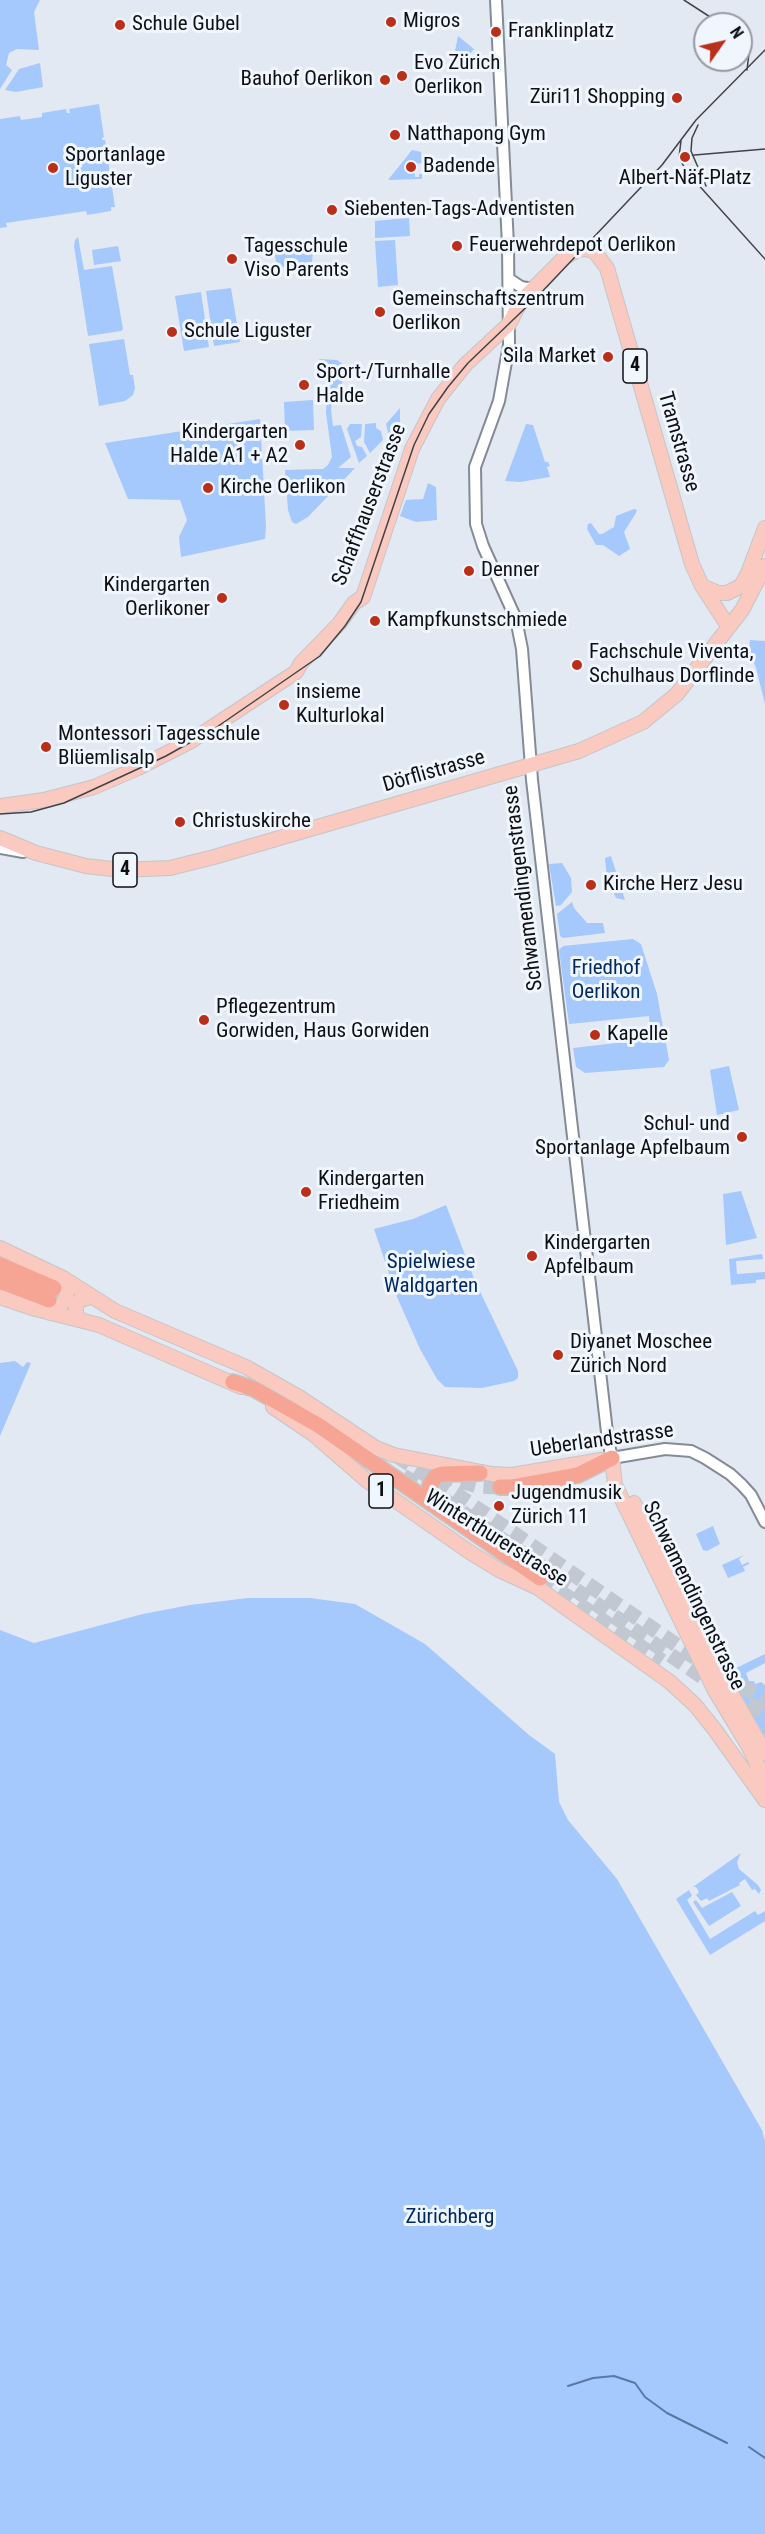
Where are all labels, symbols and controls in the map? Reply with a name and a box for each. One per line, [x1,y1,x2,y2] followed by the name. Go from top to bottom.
[403,9,460,35] place label: Migros
[132,12,240,38] place label: Schule Gubel
[693,12,753,72] north arrow
[384,15,398,29] marker: Migros
[113,18,127,32] marker: Schule Gubel
[508,19,614,45] place label: Franklinplatz
[726,23,747,42] text: N
[489,25,503,39] marker: Franklinplatz
[414,51,500,101] place label: Evo Zürich Oerlikon
[240,67,373,93] place label: Bauhof Oerlikon
[395,69,409,83] marker: Evo Zürich Oerlikon
[378,73,392,87] marker: Bauhof Oerlikon
[530,85,665,111] place label: Züri11 Shopping
[670,91,684,105] marker: Züri11 Shopping
[407,122,546,148] place label: Natthapong Gym
[388,128,402,142] marker: Natthapong Gym
[65,143,165,193] place label: Sportanlage Liguster
[678,150,692,164] marker: Albert-Näf-Platz
[423,154,495,180] place label: Badende
[404,160,418,174] marker: Badende
[46,161,60,175] marker: Sportanlage Liguster
[619,166,751,192] place label: Albert-Näf-Platz
[344,197,575,223] place label: Siebenten-Tags-Adventisten
[325,203,339,217] marker: Siebenten-Tags-Adventisten
[469,233,676,259] place label: Feuerwehrdepot Oerlikon
[244,234,349,284] place label: Tagesschule Viso Parents
[450,239,464,253] marker: Feuerwehrdepot Oerlikon
[225,252,239,266] marker: Tagesschule Viso Parents
[392,287,584,337] place label: Gemeinschaftszentrum Oerlikon
[373,305,387,319] marker: Gemeinschaftszentrum Oerlikon
[184,319,312,345] place label: Schule Liguster
[165,325,179,339] marker: Schule Liguster
[503,344,596,370] place label: Sila Market
[623,349,647,383] road number: 4
[601,350,615,364] marker: Sila Market
[316,360,450,410] place label: Sport-/Turnhalle Halde
[297,378,311,392] marker: Sport-/Turnhalle Halde
[652,389,704,495] street label: Tramstrasse
[170,420,288,470] place label: Kindergarten Halde A1 + A2
[328,421,412,589] street label: Schaffhauserstrasse
[293,438,307,452] marker: Kindergarten Halde A1 + A2
[220,475,346,501] place label: Kirche Oerlikon
[201,481,215,495] marker: Kirche Oerlikon
[481,558,539,584] place label: Denner
[462,564,476,578] marker: Denner
[104,573,210,623] place label: Kindergarten Oerlikoner
[215,591,229,605] marker: Kindergarten Oerlikoner
[387,608,567,634] place label: Kampfkunstschmiede
[368,614,382,628] marker: Kampfkunstschmiede
[589,640,754,690] place label: Fachschule Viventa, Schulhaus Dorflinde
[570,658,584,672] marker: Fachschule Viventa, Schulhaus Dorflinde
[296,680,385,730] place label: insieme Kulturlokal
[277,698,291,712] marker: insieme Kulturlokal
[58,722,260,772] place label: Montessori Tagesschule Blüemlisalp
[39,740,53,754] marker: Montessori Tagesschule Blüemlisalp
[380,745,488,799] street label: Dörflistrasse
[499,784,549,992] street label: Schwamendingenstrasse
[192,809,311,835] place label: Christuskirche
[173,815,187,829] marker: Christuskirche
[113,853,137,887] road number: 4
[603,872,743,898] place label: Kirche Herz Jesu
[584,878,598,892] marker: Kirche Herz Jesu
[572,956,640,1006] park label: Friedhof Oerlikon
[216,995,429,1045] place label: Pflegezentrum Gorwiden, Haus Gorwiden
[197,1013,211,1027] marker: Pflegezentrum Gorwiden, Haus Gorwiden
[607,1022,668,1048] place label: Kapelle
[588,1028,602,1042] marker: Kapelle
[535,1112,730,1162] place label: Schul- und Sportanlage Apfelbaum
[735,1130,749,1144] marker: Schul- und Sportanlage Apfelbaum
[318,1167,424,1217] place label: Kindergarten Friedheim
[299,1185,313,1199] marker: Kindergarten Friedheim
[544,1231,650,1281] place label: Kindergarten Apfelbaum
[525,1249,539,1263] marker: Kindergarten Apfelbaum
[384,1250,478,1300] park label: Spielwiese Waldgarten
[570,1330,712,1380] place label: Diyanet Moschee Zürich Nord
[551,1348,565,1362] marker: Diyanet Moschee Zürich Nord
[529,1418,675,1464] street label: Ueberlandstrasse
[369,1474,393,1508] road number: 1
[511,1481,622,1531] place label: Jugendmusik Zürich 11
[420,1485,572,1593] street label: Winterthurerstrasse
[636,1498,750,1694] street label: Schwamendingenstrasse
[492,1499,506,1513] marker: Jugendmusik Zürich 11
[406,2205,494,2231] park label: Zürichberg

